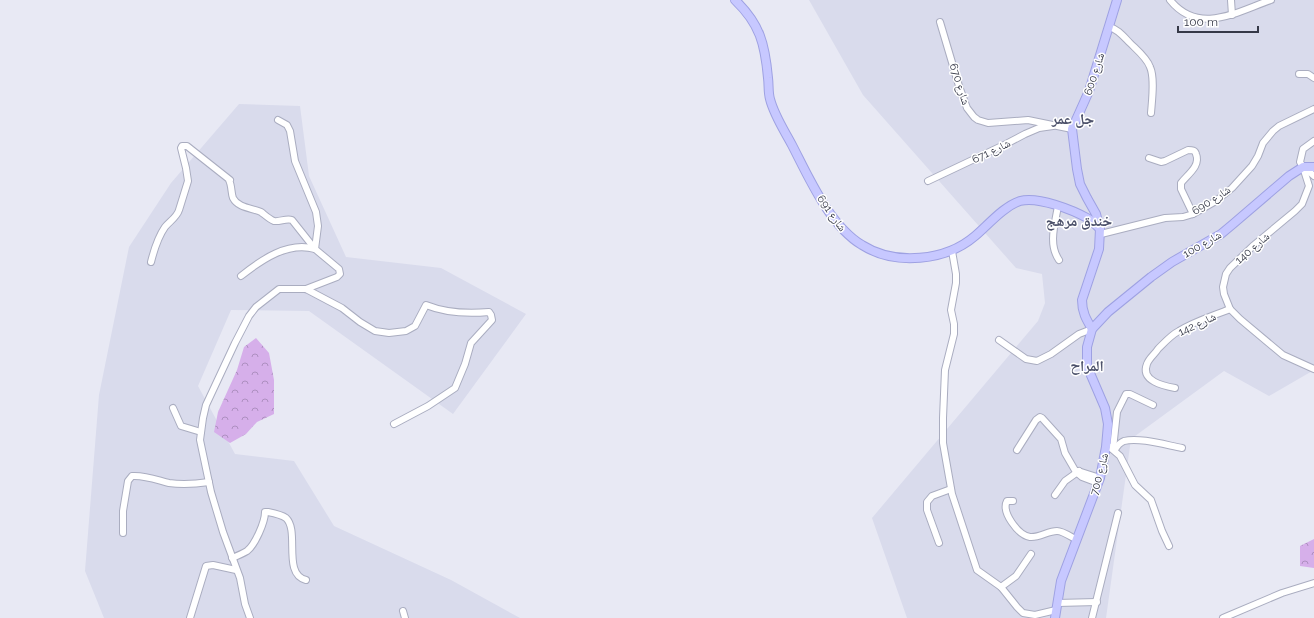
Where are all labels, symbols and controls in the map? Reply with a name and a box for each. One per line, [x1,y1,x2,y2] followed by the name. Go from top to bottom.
[1178,8,1258,34] scale bar
[1184,15,1218,29] text: 100 m
[1082,51,1107,97] street label: شارع 600
[947,62,972,107] street label: شارع 670
[1051,110,1094,128] district label: جل عمر
[970,137,1012,166] street label: شارع 671
[1189,183,1233,218] street label: شارع 690
[814,193,849,234] street label: شارع 691
[1046,212,1112,231] district label: خندق مرهج
[1181,228,1224,261] street label: شارع 100
[1233,230,1272,267] street label: شارع 140
[1176,310,1218,339] street label: شارع 142
[1070,357,1104,375] district label: المراح
[1088,452,1111,497] street label: شارع 700

